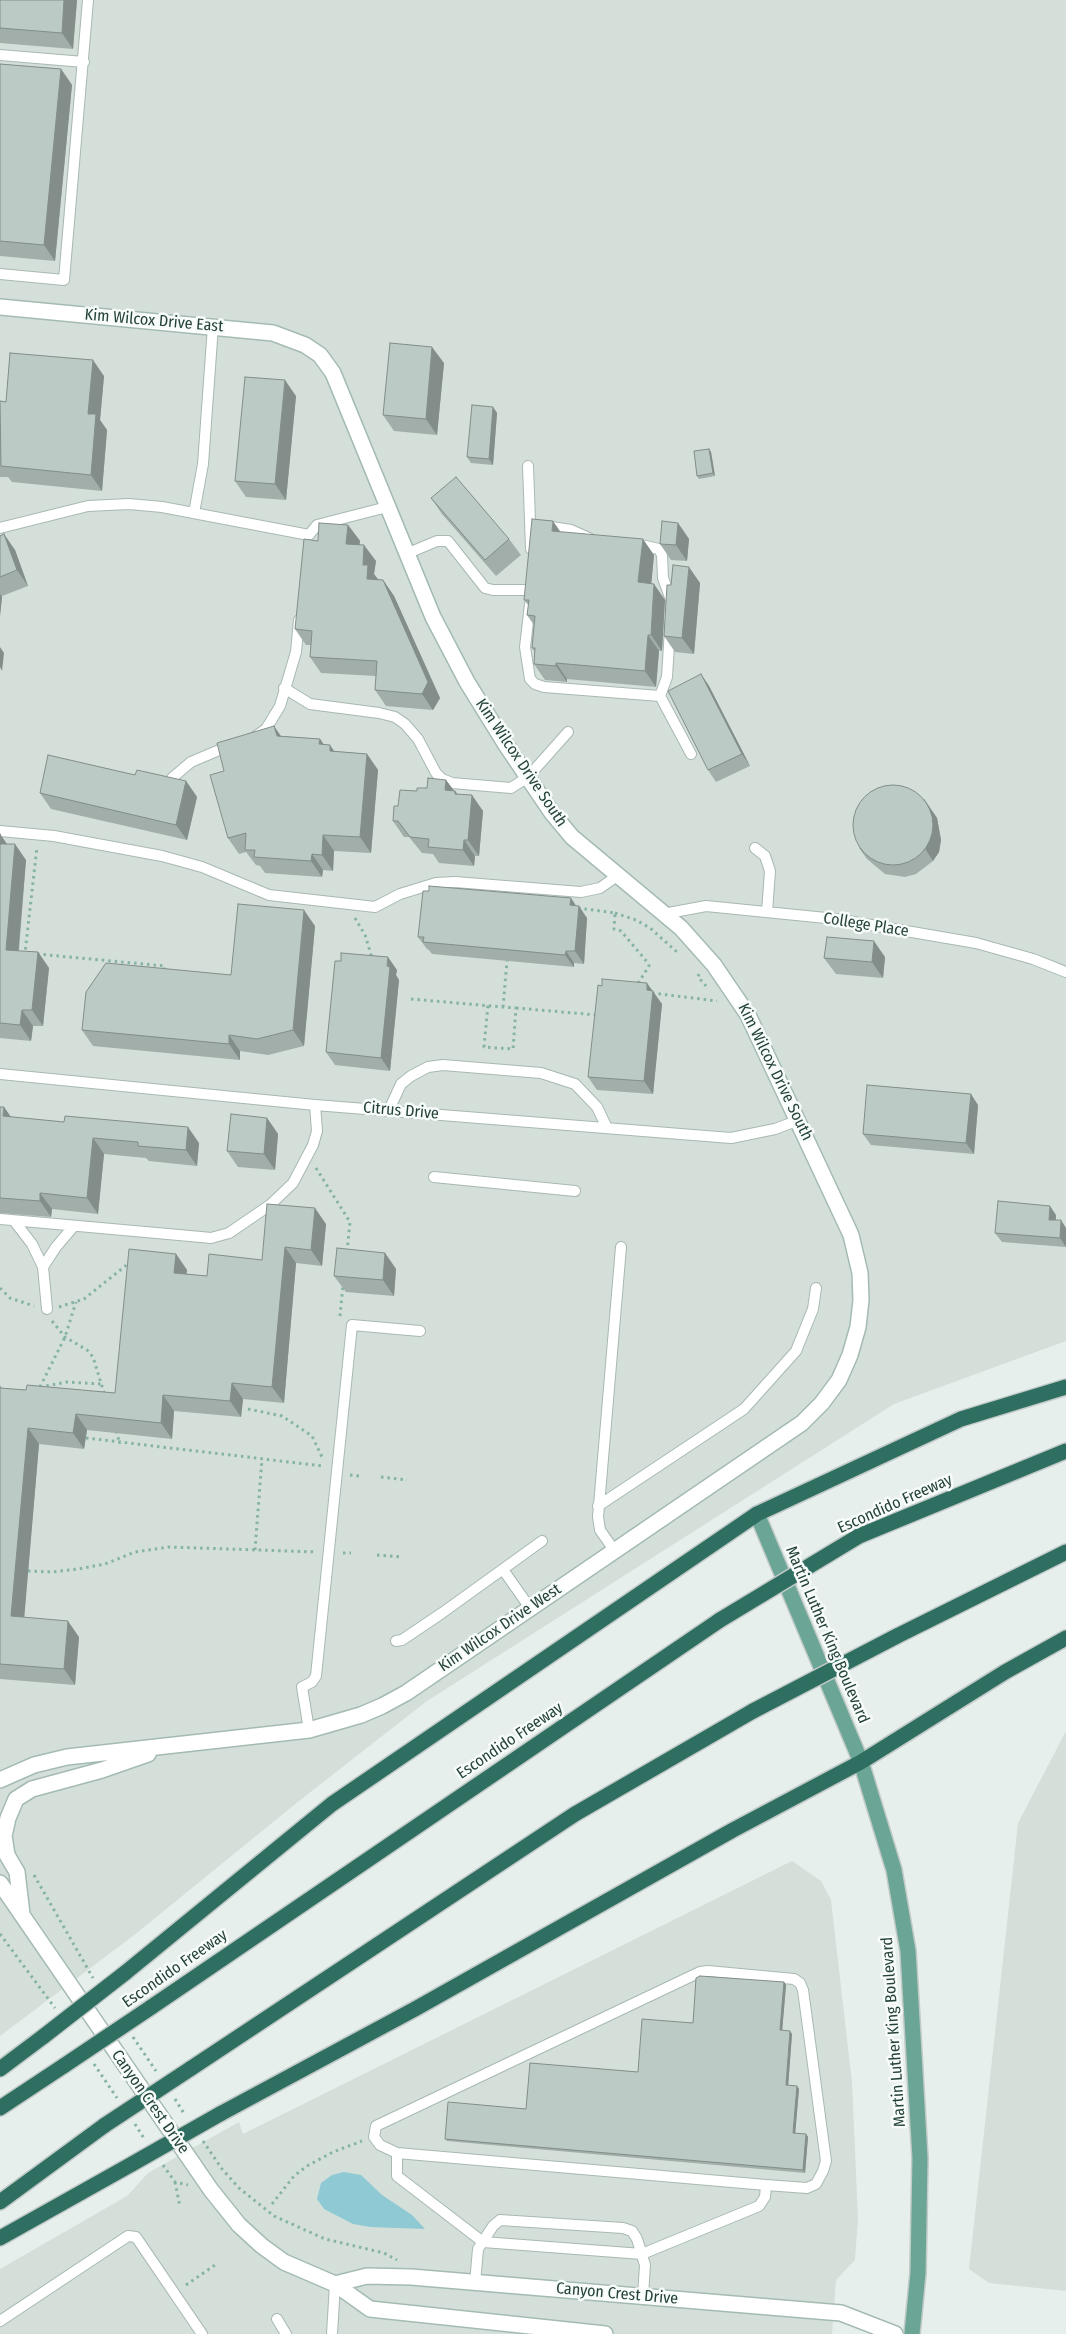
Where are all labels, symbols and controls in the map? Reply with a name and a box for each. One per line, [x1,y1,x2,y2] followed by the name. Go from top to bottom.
[84,305,224,337] street label: Kim Wilcox Drive East
[471,695,571,831] street label: Kim Wilcox Drive South
[822,909,910,941] street label: College Place
[733,1000,817,1144] street label: Kim Wilcox Drive South
[362,1098,440,1124] street label: Citrus Drive
[835,1470,955,1538] street label: Escondido Freeway
[781,1544,873,1726] street label: Martin Luther King Boulevard
[435,1580,565,1676] street label: Kim Wilcox Drive West
[453,1699,567,1783] street label: Escondido Freeway
[119,1926,231,2012] street label: Escondido Freeway
[878,1936,910,2128] street label: Martin Luther King Boulevard
[107,2046,193,2158] street label: Canyon Crest Drive
[555,2279,679,2309] street label: Canyon Crest Drive

